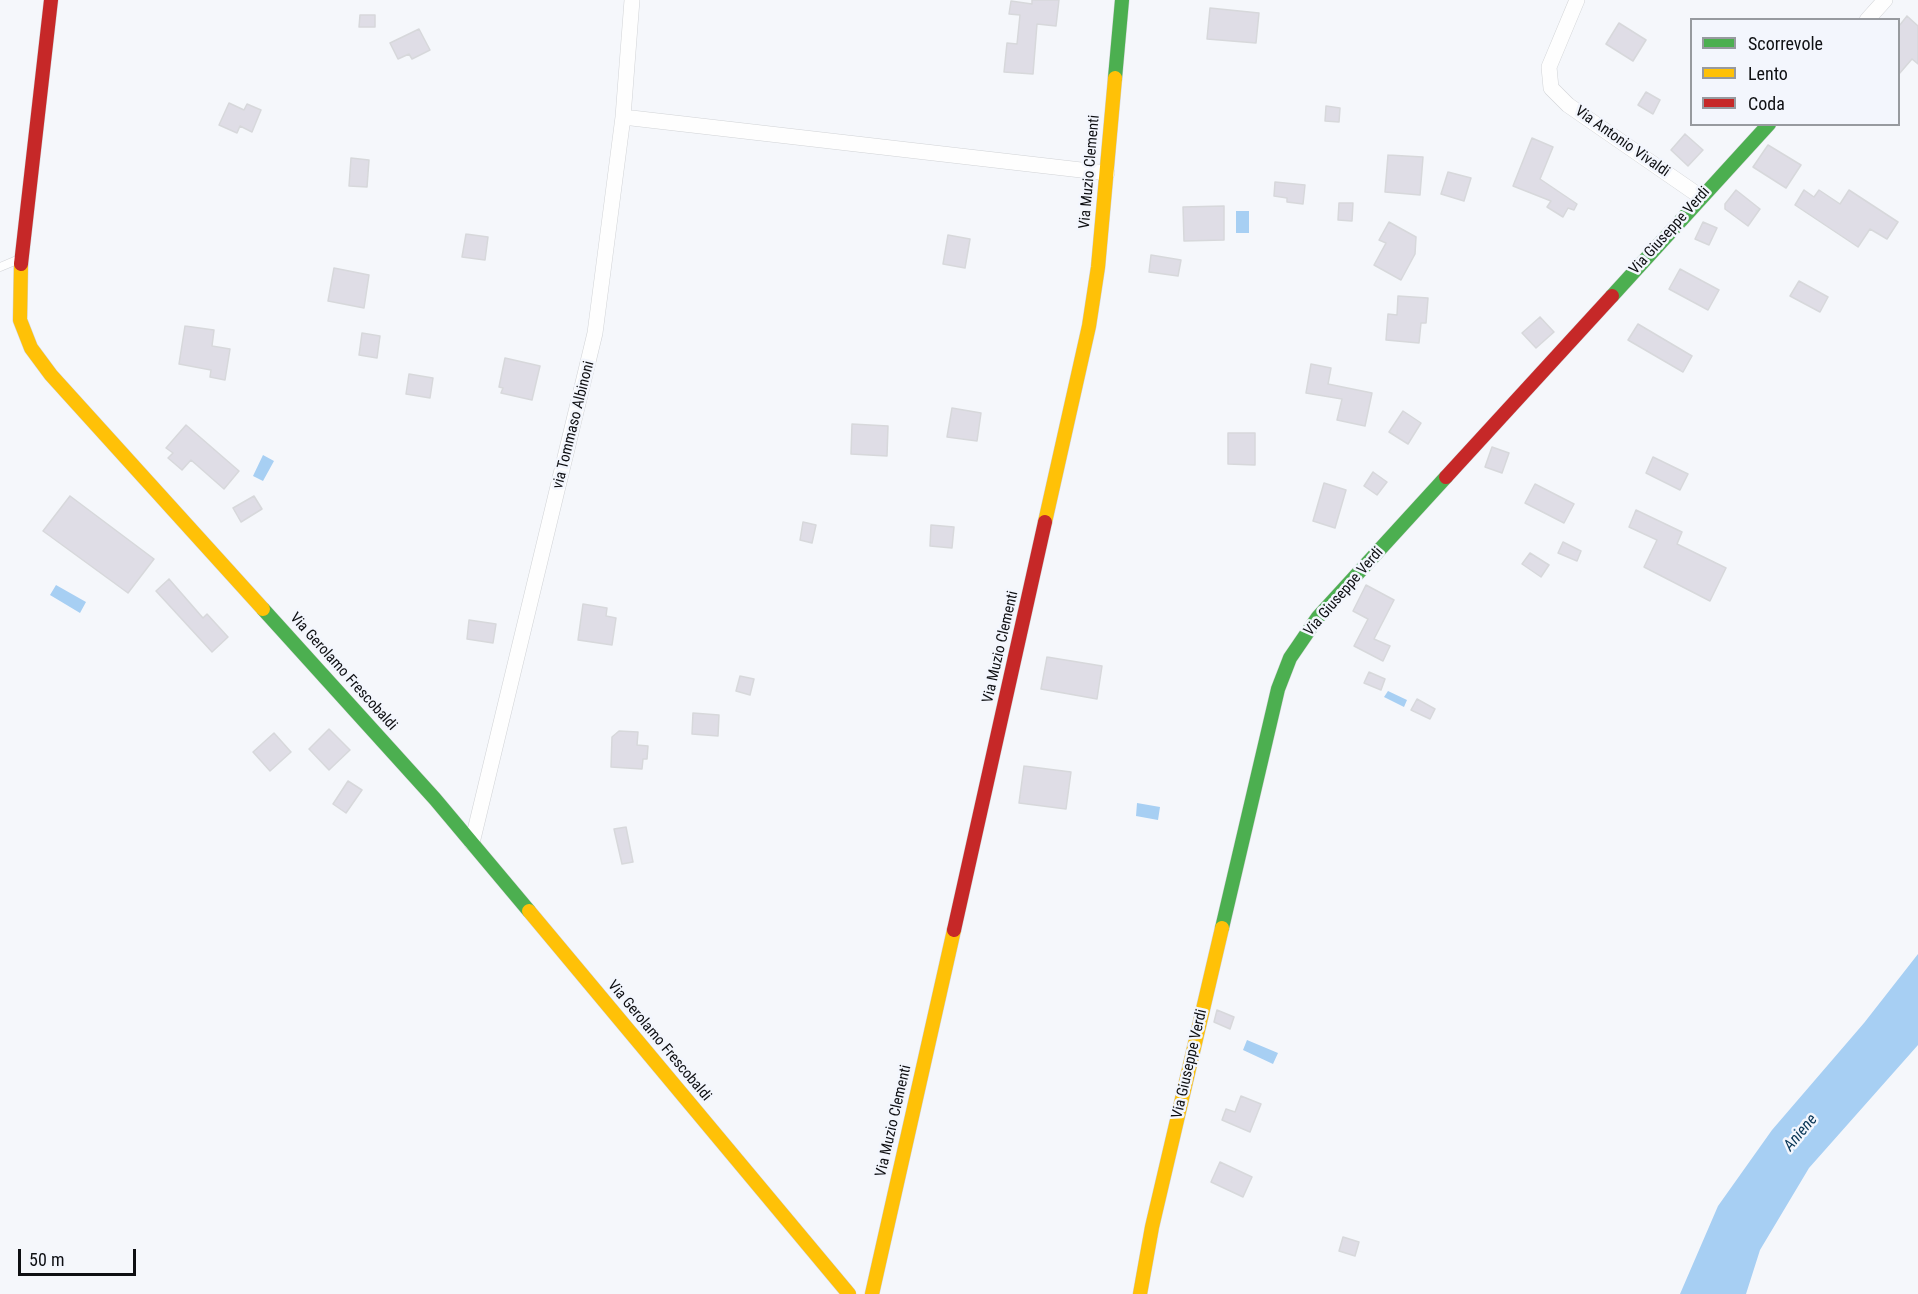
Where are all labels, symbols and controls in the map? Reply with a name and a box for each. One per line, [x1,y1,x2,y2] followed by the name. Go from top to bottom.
[1690,18,1900,126] legend
[1748,33,1823,54] text: Scorrevole
[1748,63,1788,84] text: Lento
[1748,93,1785,114] text: Coda
[1571,103,1673,181] street label: Via Antonio Vivaldi
[1076,114,1104,230] street label: Via Muzio Clementi
[1626,184,1714,278] street label: Via Giuseppe Verdi
[549,359,599,491] street label: via Tommaso Albinoni
[1301,544,1387,640] street label: Via Giuseppe Verdi
[979,589,1023,705] street label: Via Muzio Clementi
[285,610,401,734] street label: Via Gerolamo Frescobaldi
[603,977,715,1105] street label: Via Gerolamo Frescobaldi
[1169,1008,1211,1120] street label: Via Giuseppe Verdi
[872,1063,916,1179] street label: Via Muzio Clementi
[1780,1111,1822,1155] water label: Aniene
[21,1237,140,1275] scale bar
[29,1249,64,1270] text: 50 m

